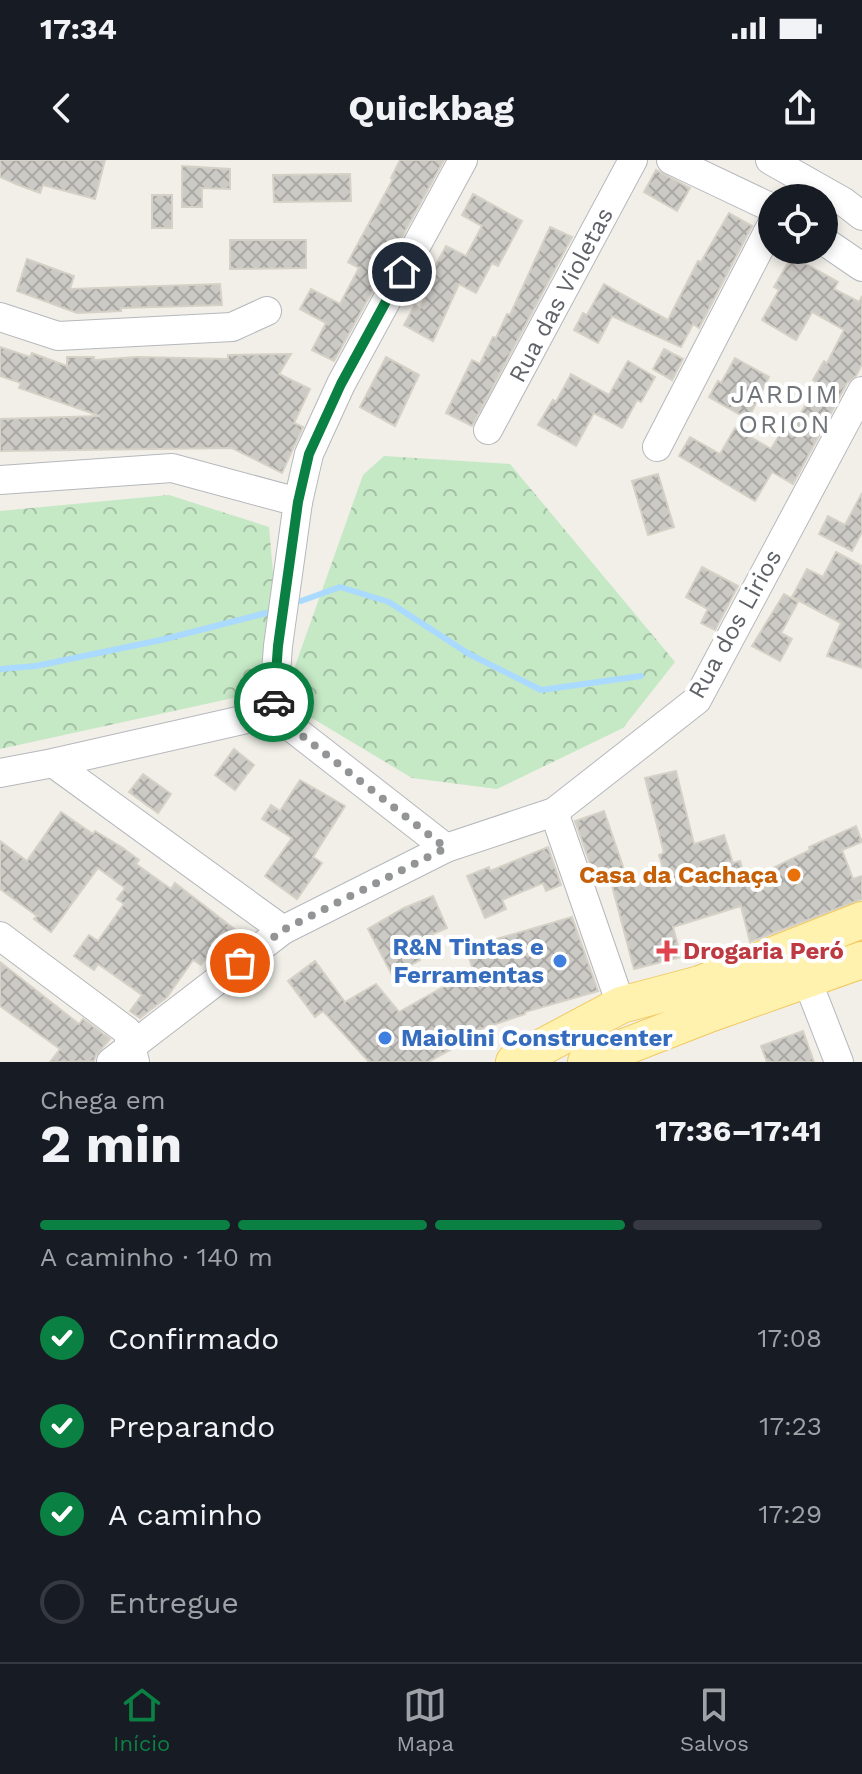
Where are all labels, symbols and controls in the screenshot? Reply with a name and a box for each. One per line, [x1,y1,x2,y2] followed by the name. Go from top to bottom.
[40,11,117,46] text: 17:34
[40,86,84,130] icon: back
[778,86,822,130] icon: share
[348,87,514,129] text: Quickbag
[758,184,838,264] map controls
[758,184,838,264] button: locate
[503,203,619,387] street label: Rua das Violetas
[368,238,436,306] pin
[380,250,424,294] icon: home
[730,379,840,439] district label: JARDIM ORION
[683,545,787,703] street label: Rua dos Lirios
[234,662,314,742] courier
[252,680,296,724] icon: car
[579,861,778,889] place label: Casa da Cachaça
[785,866,803,884] marker: Casa da Cachaça
[206,929,274,997] pin
[392,933,544,989] place label: R&N Tintas e Ferramentas
[683,937,844,965] place label: Drogaria Peró
[218,941,262,985] icon: bag
[658,942,676,960] marker: Drogaria Peró
[551,952,569,970] marker: R&N Tintas e Ferramentas
[401,1024,673,1052] place label: Maiolini Construcenter
[376,1029,394,1047] marker: Maiolini Construcenter
[40,1085,166,1115] text: Chega em
[655,1113,822,1148] text: 17:36–17:41
[40,1114,182,1175] text: 2 min
[40,1242,273,1272] text: A caminho · 140 m
[40,1316,84,1360] icon: check
[108,1321,279,1356] text: Confirmado
[757,1323,822,1353] text: 17:08
[40,1404,84,1448] icon: check
[108,1409,275,1444] text: Preparando
[759,1411,822,1441] text: 17:23
[40,1492,84,1536] icon: check
[108,1497,262,1532] text: A caminho
[758,1499,822,1529] text: 17:29
[108,1585,239,1620] text: Entregue
[113,1683,170,1756] tab: Início
[397,1683,454,1756] tab: Mapa
[680,1683,749,1756] tab: Salvos

